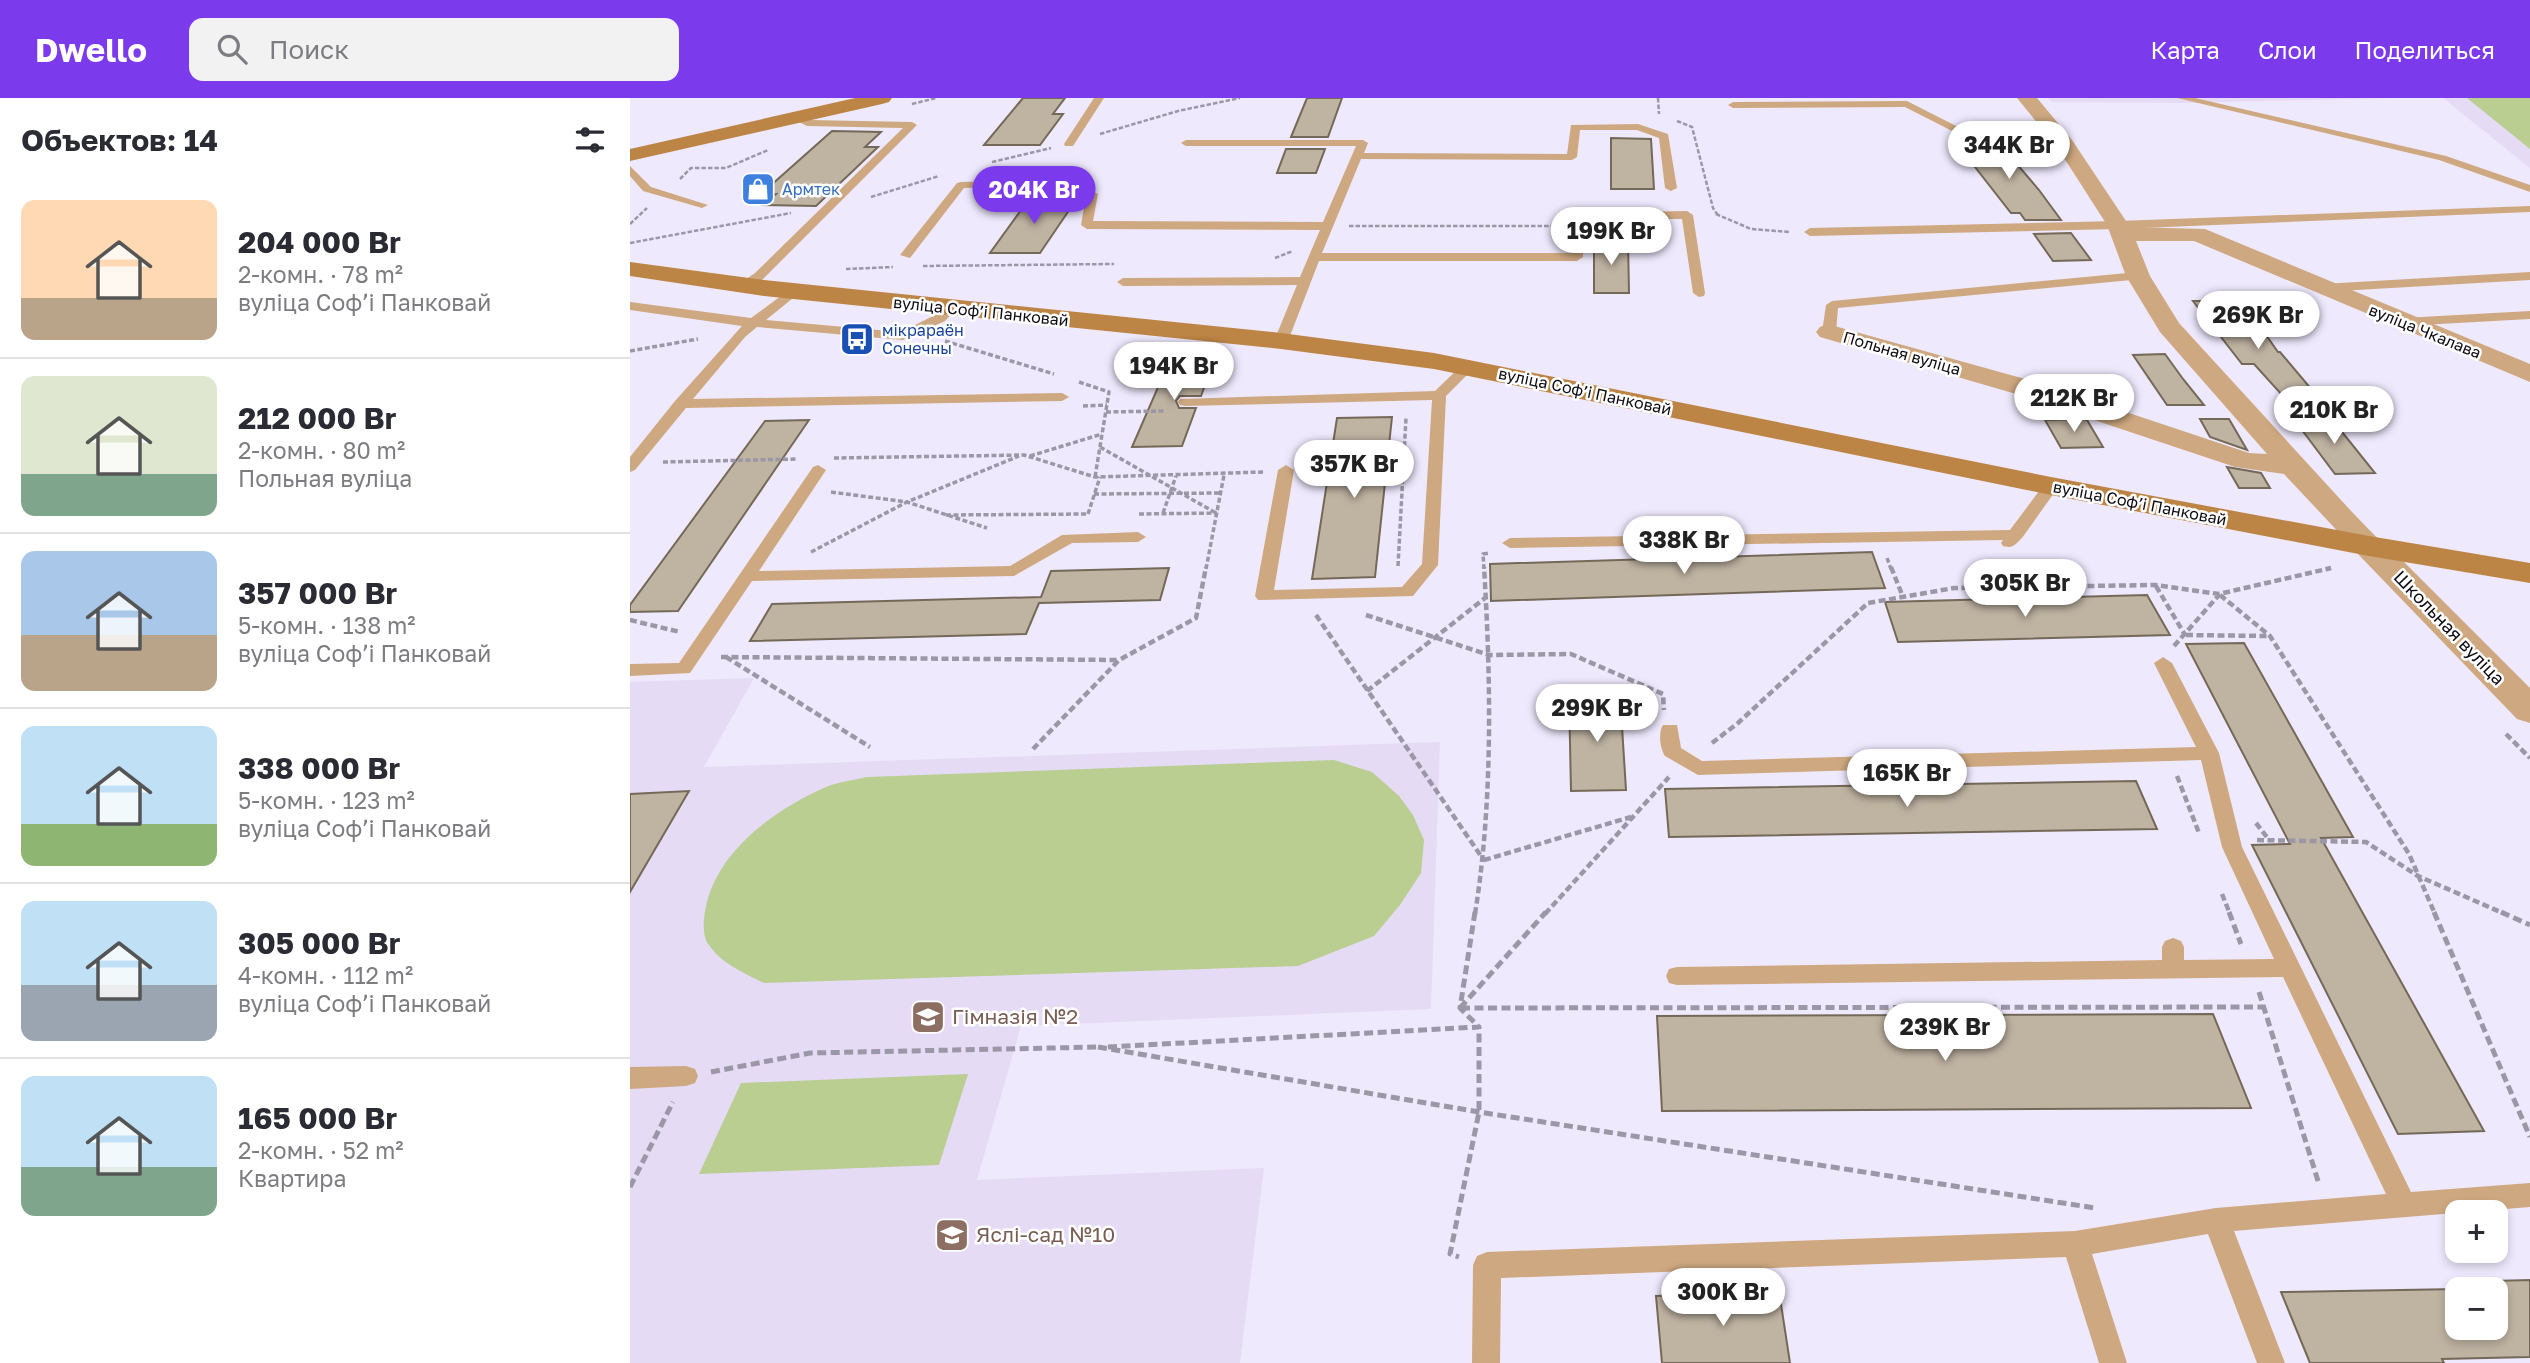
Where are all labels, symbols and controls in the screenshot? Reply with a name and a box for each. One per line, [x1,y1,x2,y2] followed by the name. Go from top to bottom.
[189,18,679,81] search box
[35,30,147,69] text: Dwello
[213,30,251,68] icon: search
[269,34,349,65] text: Поиск
[2150,35,2220,64] text: Карта
[2258,35,2317,64] text: Слои
[2355,35,2495,64] text: Поделиться
[571,121,609,159] icon: filters
[21,122,218,158] text: Объектов: 14
[1944,122,2074,181] pin: 344K Br
[1964,130,2054,158] text: 344K Br
[969,166,1099,226] pin: 204K Br
[739,170,777,208] shop icon: Армтек
[989,175,1079,203] text: 204K Br
[782,179,840,199] place label: Армтек
[1546,208,1676,267] pin: 199K Br
[1567,216,1655,244] text: 199K Br
[238,224,401,260] text: 204 000 Br
[77,228,161,312] icon: home
[238,260,403,288] text: 2-комн. · 78 m²
[238,288,491,316] text: вуліца Софʼі Панковай
[892,292,1070,330] street label: вуліца Софʼі Панковай
[2193,292,2323,351] pin: 269K Br
[2366,299,2484,363] street label: вуліца Чкалава
[2213,300,2303,328] text: 269K Br
[838,320,876,358] bus stop icon: мікрараён Сонечны
[882,320,964,358] place label: мікрараён Сонечны
[1841,327,1963,379] street label: Польная вуліца
[1109,342,1239,402] pin: 194K Br
[1130,351,1218,379] text: 194K Br
[1497,363,1673,419] street label: вуліца Софʼі Панковай
[2009,374,2139,434] pin: 212K Br
[2030,383,2118,411] text: 212K Br
[2269,386,2399,446] pin: 210K Br
[2290,395,2378,423] text: 210K Br
[238,400,396,436] text: 212 000 Br
[77,404,161,488] icon: home
[238,436,405,464] text: 2-комн. · 80 m²
[1289,440,1419,500] pin: 357K Br
[1310,449,1398,477] text: 357K Br
[238,464,412,492] text: Польная вуліца
[2052,476,2228,530] street label: вуліца Софʼі Панковай
[1619,517,1749,576] pin: 338K Br
[1639,525,1729,553] text: 338K Br
[1960,560,2090,619] pin: 305K Br
[2390,566,2510,689] street label: Школьная вуліца
[1980,568,2070,596] text: 305K Br
[238,575,397,611] text: 357 000 Br
[77,579,161,663] icon: home
[238,611,416,639] text: 5-комн. · 138 m²
[238,639,491,667] text: вуліца Софʼі Панковай
[1532,684,1662,744] pin: 299K Br
[1552,693,1642,721] text: 299K Br
[238,750,400,786] text: 338 000 Br
[1842,750,1972,809] pin: 165K Br
[77,754,161,838] icon: home
[1863,758,1951,786] text: 165K Br
[238,786,415,814] text: 5-комн. · 123 m²
[238,814,491,842] text: вуліца Софʼі Панковай
[238,925,400,961] text: 305 000 Br
[77,929,161,1013] icon: home
[238,961,413,989] text: 4-комн. · 112 m²
[238,989,491,1017] text: вуліца Софʼі Панковай
[909,998,947,1036] school or university icon: Гімназія №2
[952,1003,1078,1029] place label: Гімназія №2
[1880,1004,2010,1063] pin: 239K Br
[1900,1012,1990,1040] text: 239K Br
[238,1100,397,1136] text: 165 000 Br
[77,1104,161,1188] icon: home
[238,1136,404,1164] text: 2-комн. · 52 m²
[238,1164,346,1192] text: Квартира
[2445,1200,2508,1340] map controls
[2445,1200,2508,1263] button: +
[933,1216,971,1254] school or university icon: Яслі-сад №10
[976,1221,1115,1247] place label: Яслі-сад №10
[1658,1268,1788,1328] pin: 300K Br
[1677,1277,1769,1305] text: 300K Br
[2445,1277,2508,1340] button: −

